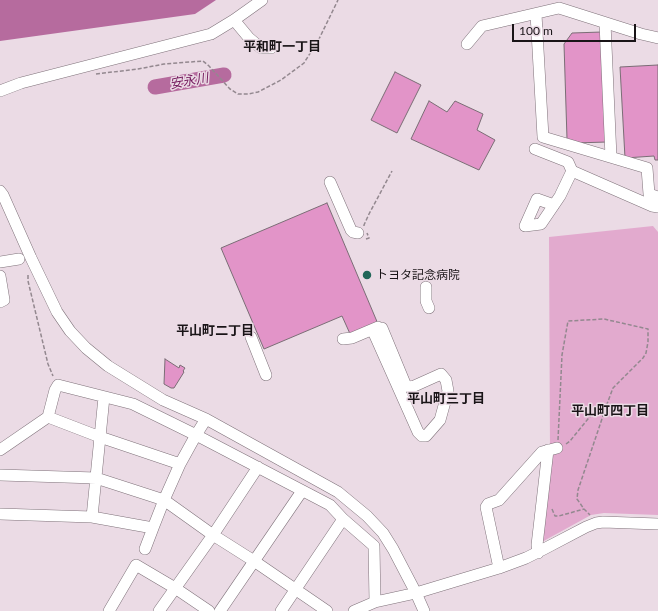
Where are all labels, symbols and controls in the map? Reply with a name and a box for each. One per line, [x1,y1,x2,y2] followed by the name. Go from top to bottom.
[514,16,638,42] scale bar
[519,23,553,38] text: 100 m
[243,39,321,55] district label: 平和町一丁目
[168,70,210,92] water label: 安永川
[376,268,460,282] place label: トヨタ記念病院
[361,269,373,281] marker: トヨタ記念病院
[176,323,254,339] district label: 平山町二丁目
[407,391,485,407] district label: 平山町三丁目
[571,403,649,419] district label: 平山町四丁目

